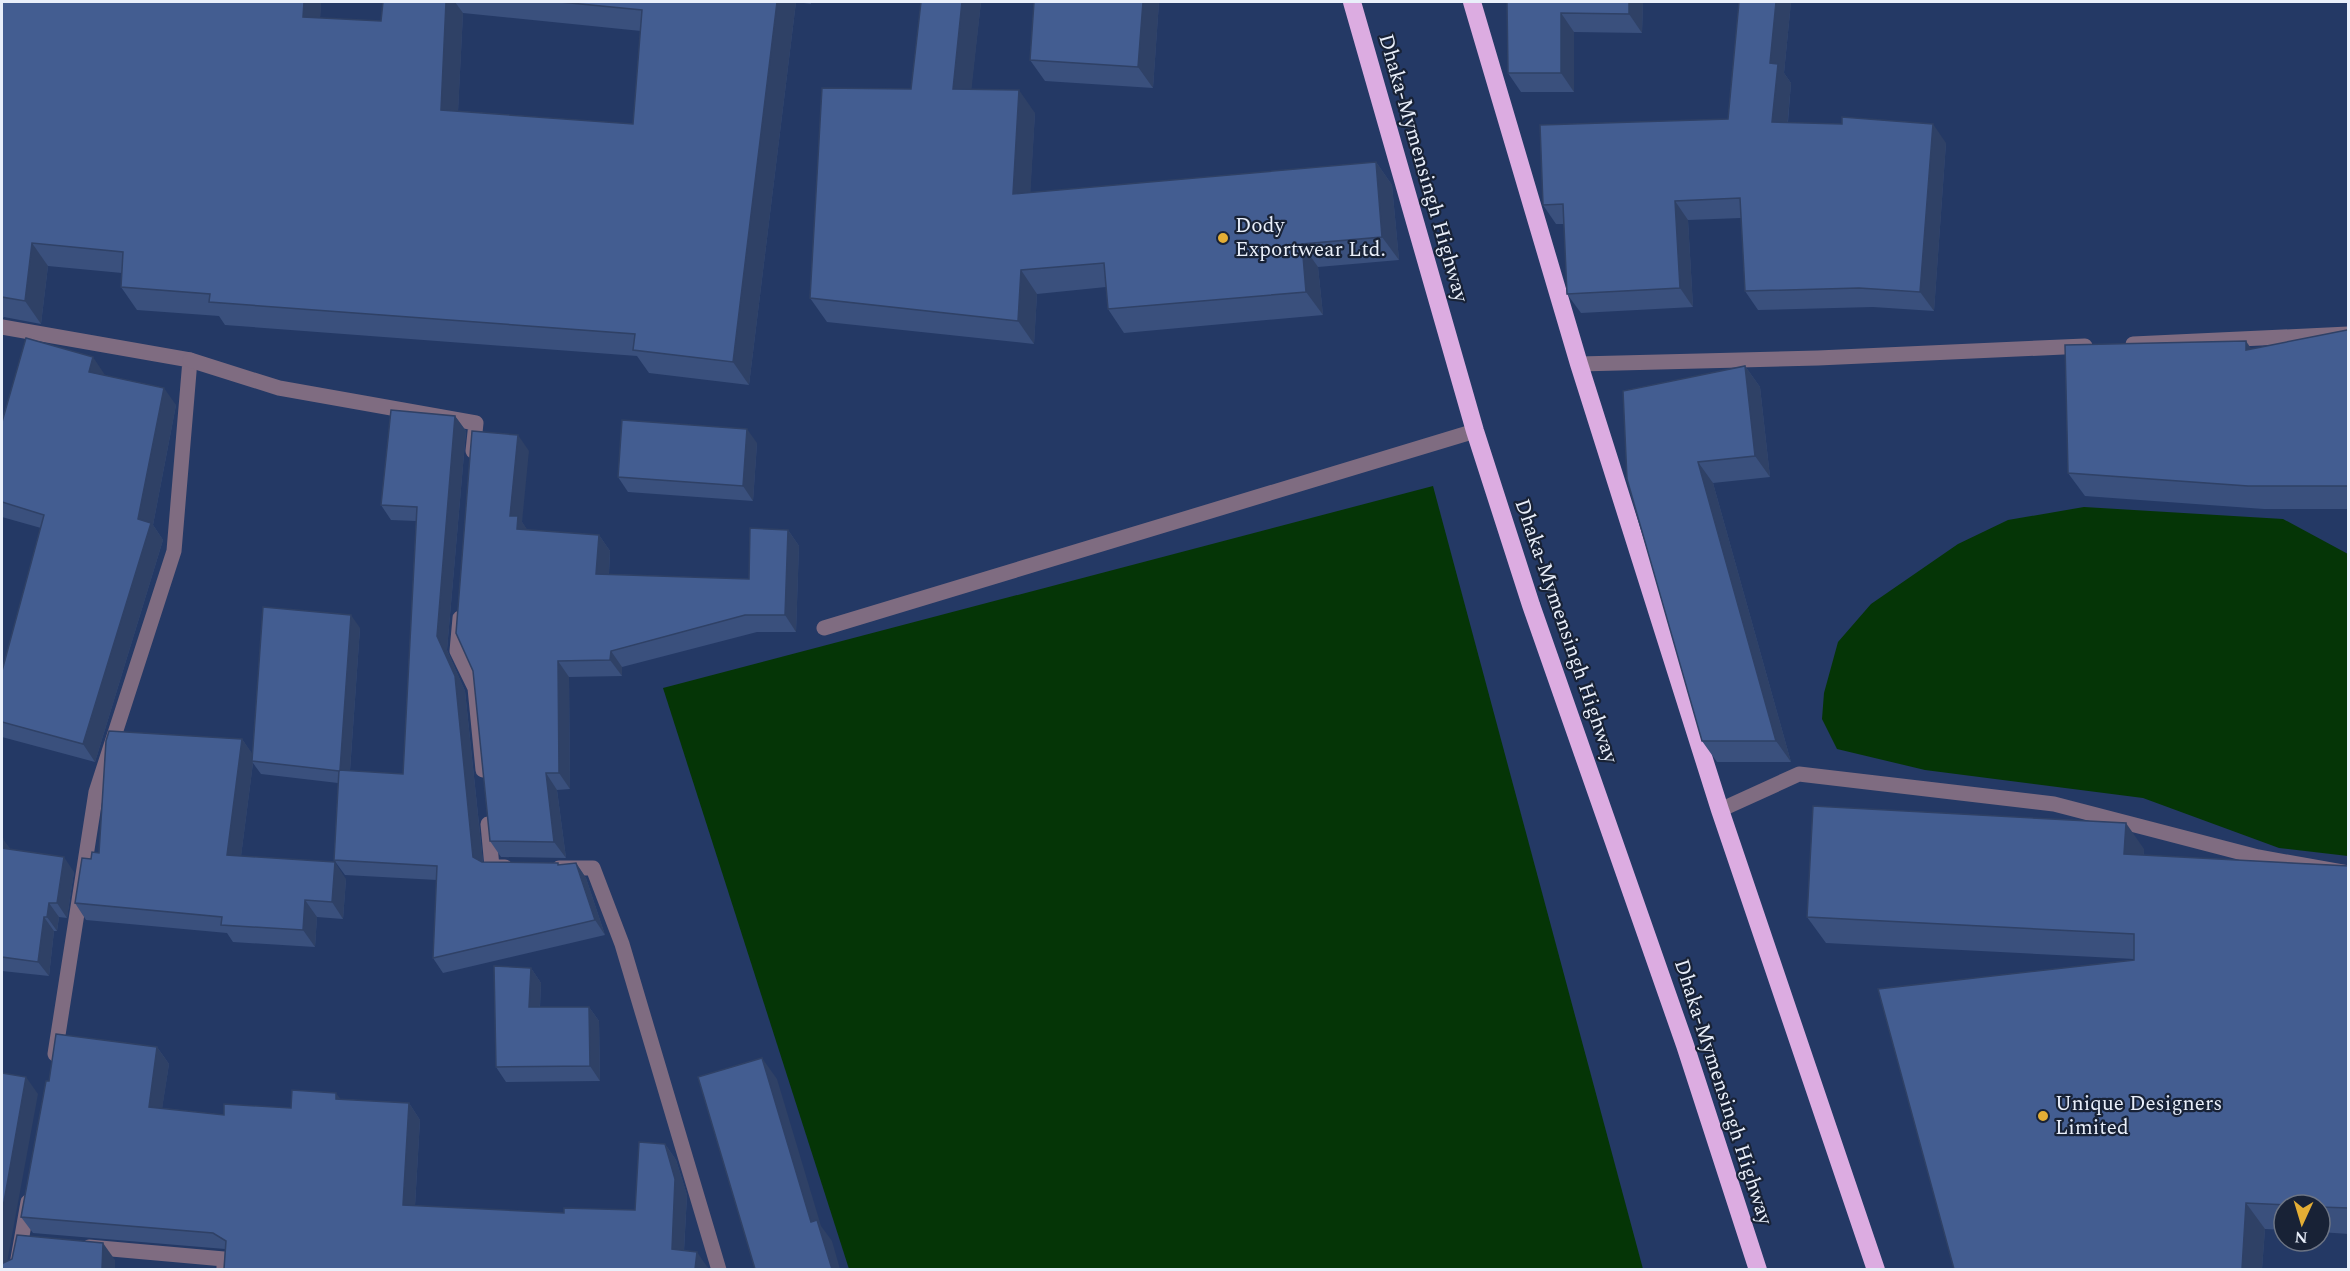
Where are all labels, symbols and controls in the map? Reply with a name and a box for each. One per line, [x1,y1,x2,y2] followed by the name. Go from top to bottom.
[1369,30,1477,307] street label: Dhaka-Mymensingh Highway
[1235,210,1386,266] place label: Dody Exportwear Ltd.
[1216,231,1230,245] marker: Dody Exportwear Ltd.
[1506,494,1627,768] street label: Dhaka-Mymensingh Highway
[1665,955,1781,1230] street label: Dhaka-Mymensingh Highway
[2055,1088,2222,1144] place label: Unique Designers Limited
[2036,1109,2050,1123] marker: Unique Designers Limited
[2272,1193,2332,1253] north arrow
[2294,1225,2308,1249] text: N

